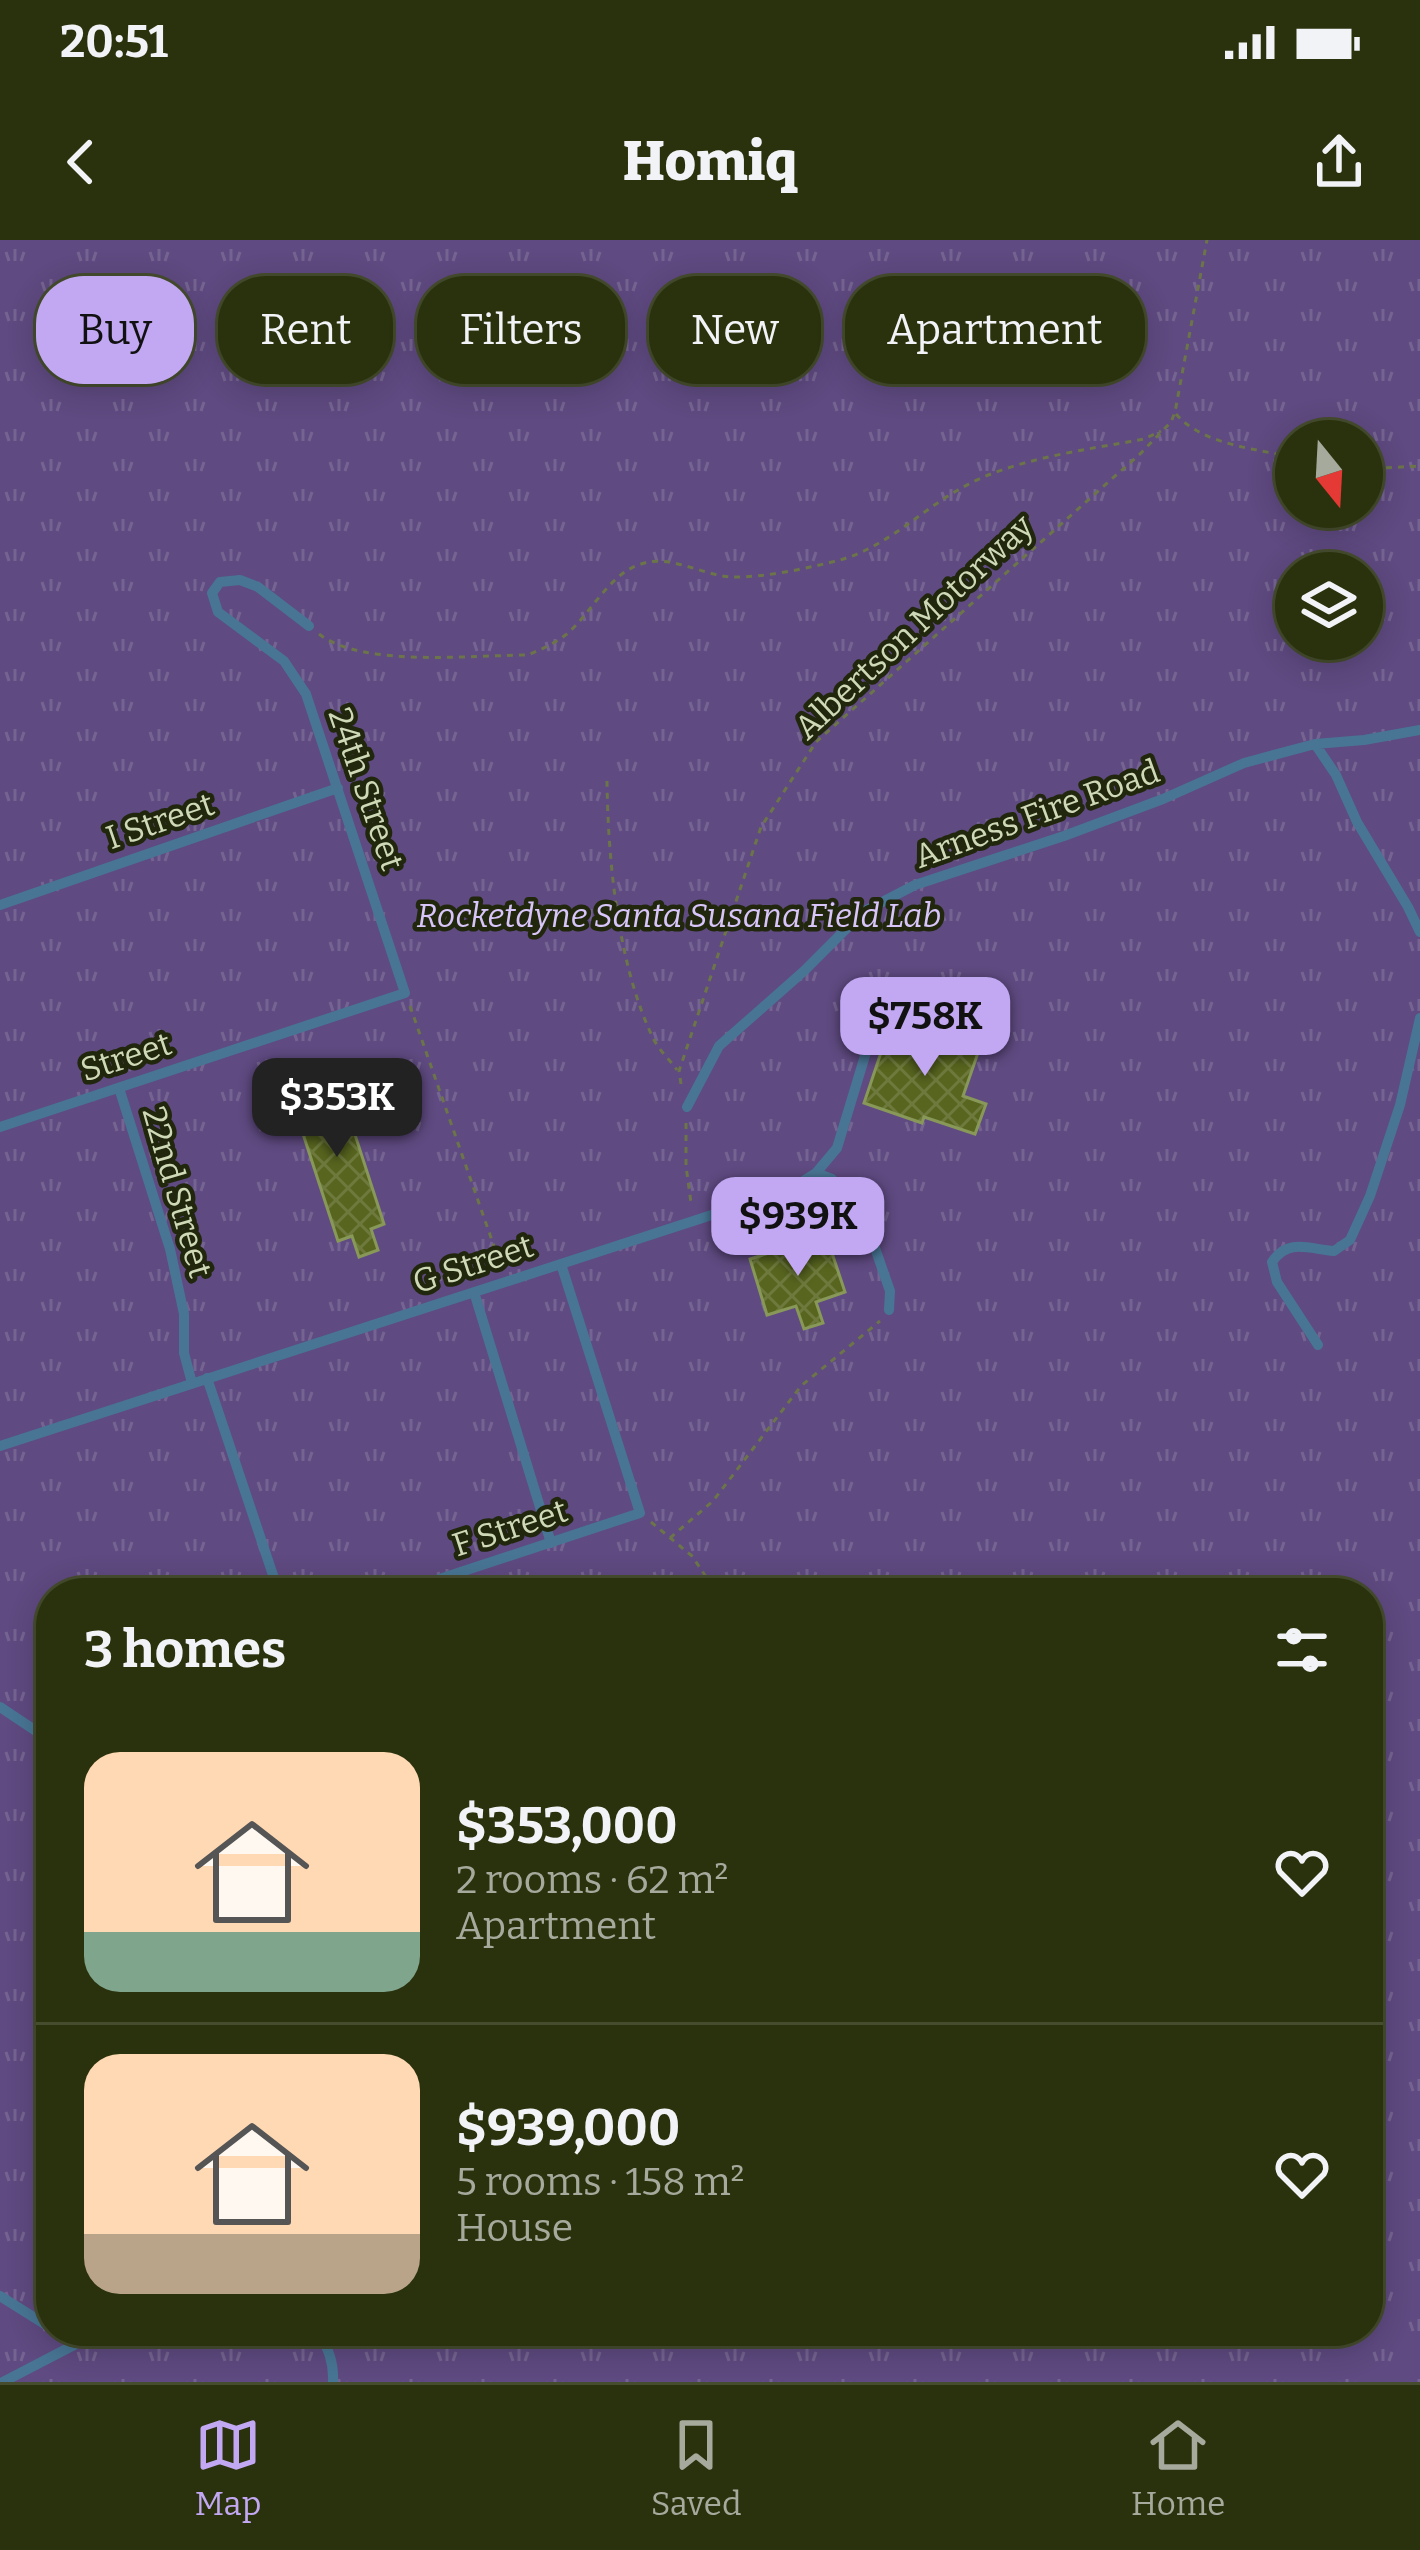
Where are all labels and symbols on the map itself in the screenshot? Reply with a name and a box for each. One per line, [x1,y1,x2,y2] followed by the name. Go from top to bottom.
[1275,420,1383,528] north arrow
[786,506,1042,748] street label: Albertson Motorway
[320,703,412,876] street label: 24th Street
[909,751,1165,877] street label: Arness Fire Road
[101,784,219,858] street label: I Street
[417,896,942,936] park label: Rocketdyne Santa Susana Field Lab
[841,977,1009,1079] pin: $758K
[76,1024,177,1090] street label: Street
[253,1058,421,1160] pin: $353K
[133,1102,221,1282] street label: 22nd Street
[714,1177,882,1279] pin: $939K
[408,1226,538,1302] street label: G Street
[448,1491,573,1565] street label: F Street

